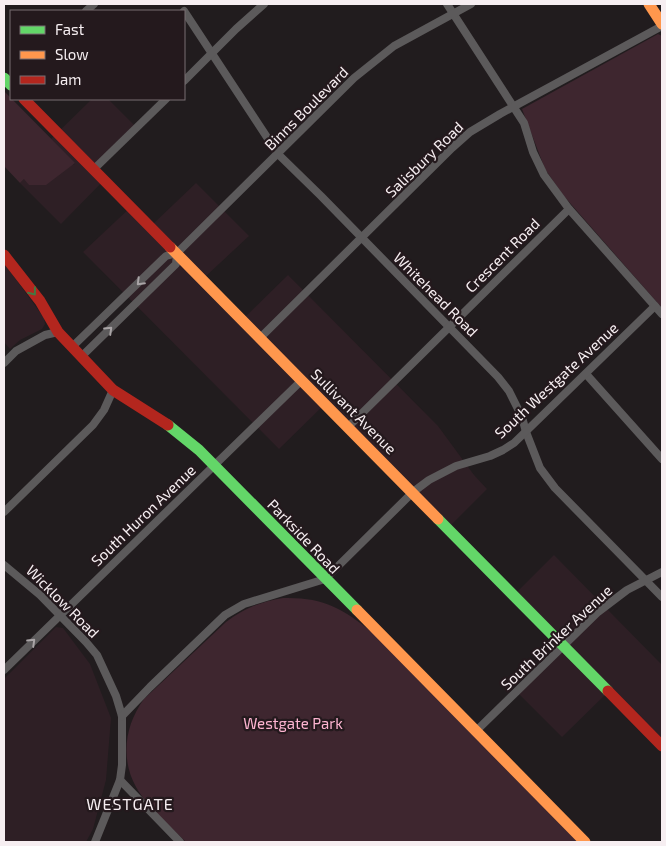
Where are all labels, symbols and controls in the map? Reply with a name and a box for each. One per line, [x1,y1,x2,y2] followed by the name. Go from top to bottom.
[10,10,185,100] legend
[55,20,85,38] text: Fast
[55,45,89,63] text: Slow
[260,62,352,154] street label: Binns Boulevard
[55,70,81,88] text: Jam
[381,117,467,201] street label: Salisbury Road
[461,214,543,296] street label: Crescent Road
[390,248,482,340] street label: Whitehead Road
[136,276,145,285] one-way arrow
[27,286,35,295] one-way arrow
[491,318,621,442] street label: South Westgate Avenue
[104,327,113,336] one-way arrow
[308,365,400,457] street label: Sullivant Avenue
[87,461,199,569] street label: South Huron Avenue
[264,495,344,577] street label: Parkside Road
[23,561,103,641] street label: Wicklow Road
[497,581,615,693] street label: South Brinker Avenue
[26,639,35,648] one-way arrow
[243,714,343,732] park label: Westgate Park
[86,794,174,813] district label: WESTGATE

